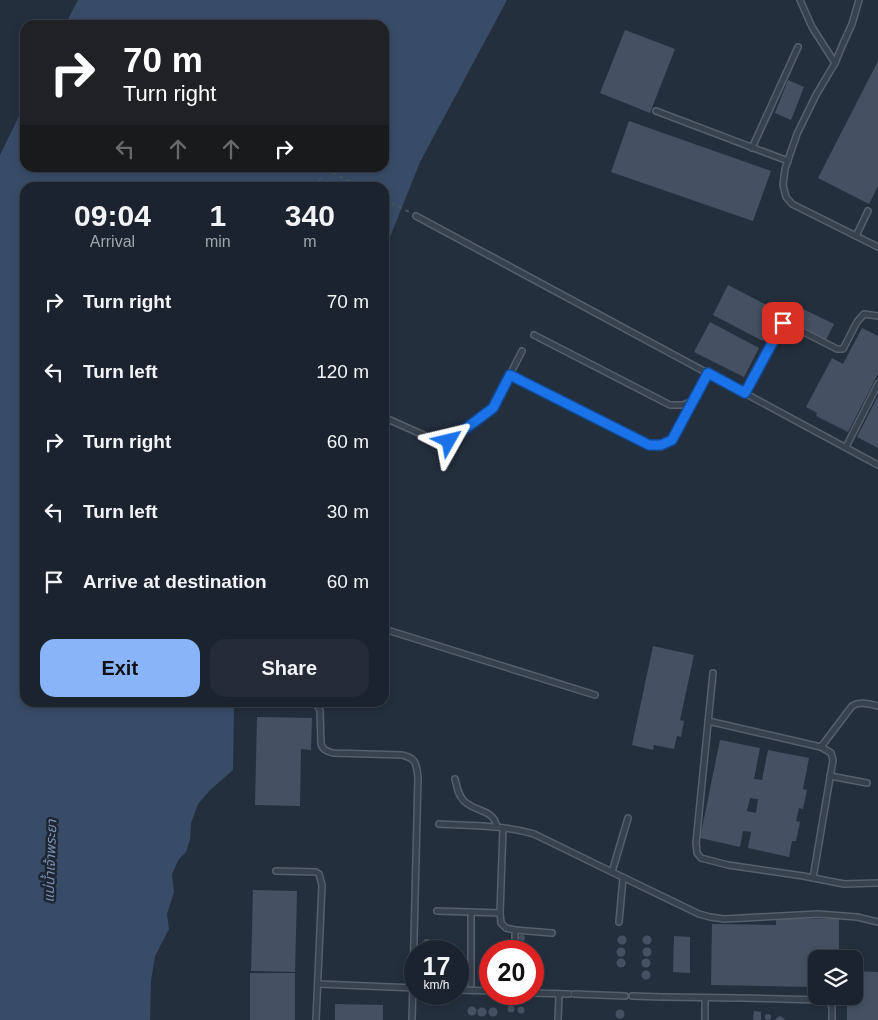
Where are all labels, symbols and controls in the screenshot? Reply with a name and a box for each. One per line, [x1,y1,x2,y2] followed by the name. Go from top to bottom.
[40,40,105,105] icon: right
[123,40,203,79] text: 70 m
[123,81,216,106] text: Turn right
[111,135,139,163] icon: left
[164,135,192,163] icon: ahead
[217,135,245,163] icon: ahead
[270,135,298,163] icon: right
[74,199,151,232] text: 09:04
[209,199,226,232] text: 1
[285,199,335,232] text: 340
[90,233,135,250] text: Arrival
[205,233,231,250] text: min
[303,233,316,250] text: m
[40,288,68,316] icon: right
[83,291,171,312] text: Turn right
[327,291,369,312] text: 70 m
[762,302,804,344] pin
[769,309,797,337] icon: arrive
[40,358,68,386] icon: left
[83,361,158,382] text: Turn left
[316,361,369,382] text: 120 m
[422,414,474,466] position arrow
[40,428,68,456] icon: right
[83,431,171,452] text: Turn right
[327,431,369,452] text: 60 m
[40,498,68,526] icon: left
[83,501,158,522] text: Turn left
[327,501,369,522] text: 30 m
[40,568,68,596] icon: arrive
[83,571,267,592] text: Arrive at destination
[327,571,369,592] text: 60 m
[40,639,200,697] button: Exit
[210,639,369,697] button: Share
[39,818,59,903] water label: แม่น้ำเจ้าพระยา
[479,940,544,1005] speed limit sign: 20
[808,950,863,1005] map controls
[808,950,863,1005] button: layers
[423,952,450,980] text: 17
[423,978,450,992] text: km/h

